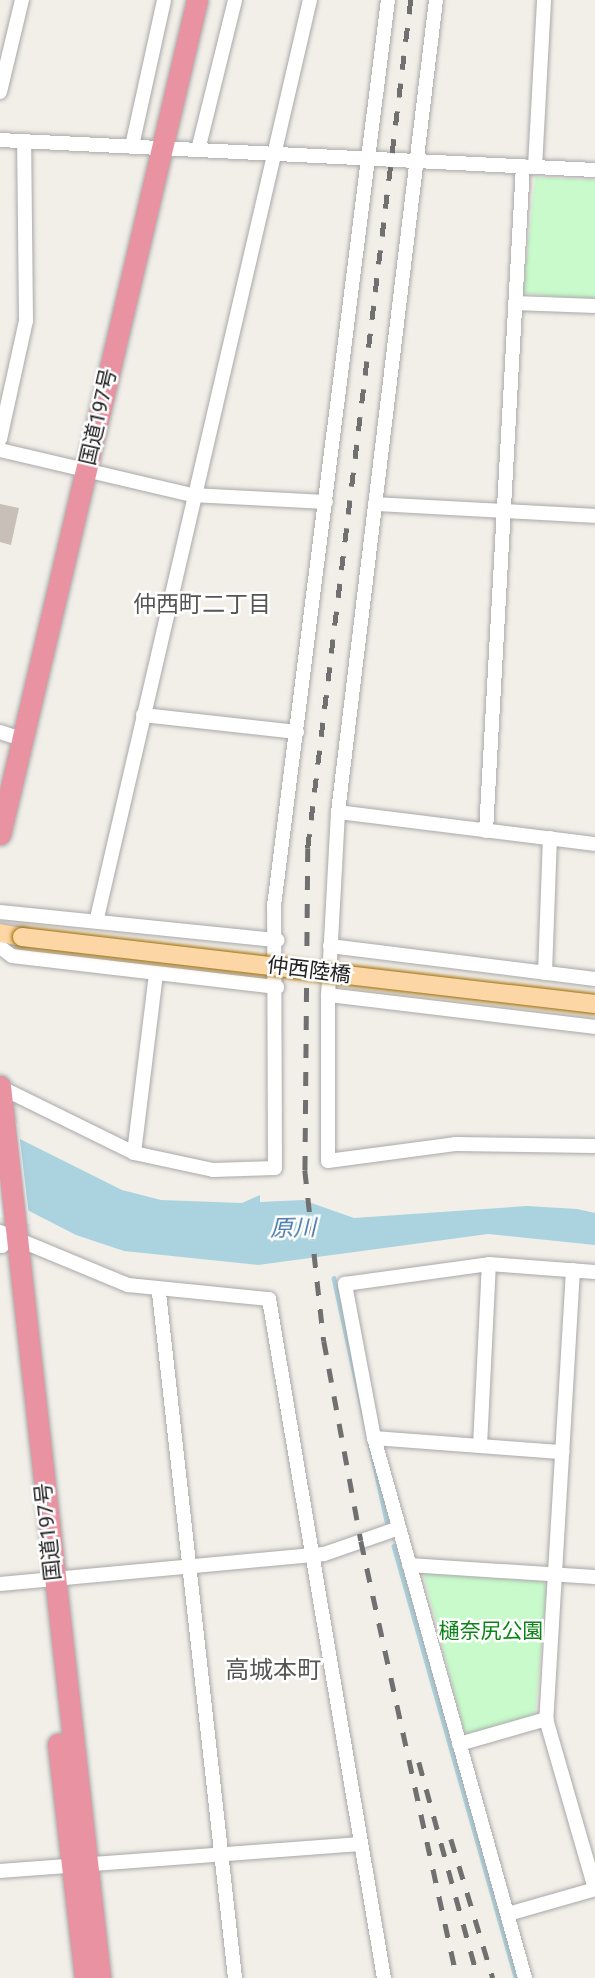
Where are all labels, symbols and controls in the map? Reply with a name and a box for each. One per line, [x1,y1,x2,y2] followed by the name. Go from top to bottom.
[75,366,121,468] street label: 国道197号
[133,591,271,619] district label: 仲西町二丁目
[266,952,352,988] street label: 仲西陸橋
[270,1215,316,1243] water label: 原川
[30,1482,66,1582] street label: 国道197号
[439,1618,543,1644] park label: 樋奈尻公園
[225,1657,321,1685] district label: 高城本町

